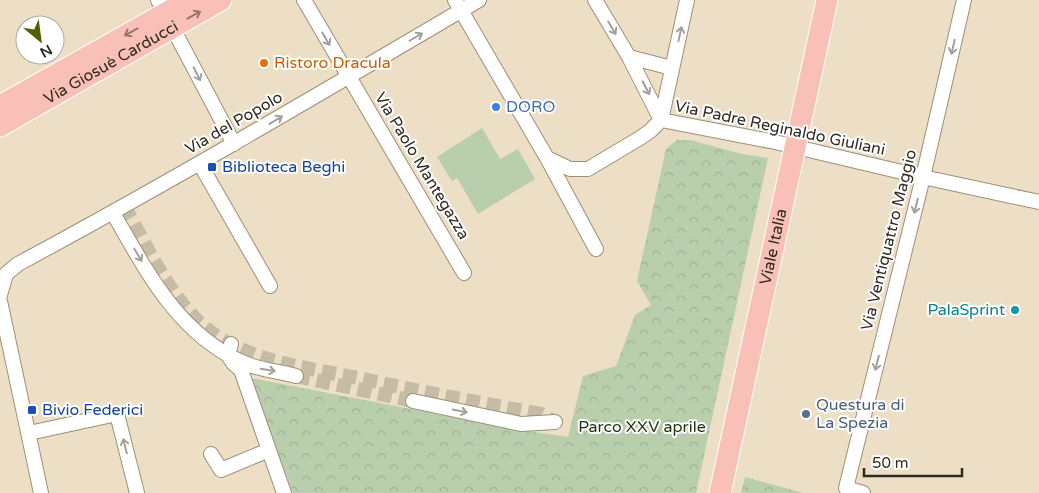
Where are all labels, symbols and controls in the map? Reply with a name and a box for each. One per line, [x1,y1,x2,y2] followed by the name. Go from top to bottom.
[187,10,201,20] one-way arrow
[15,15,65,65] north arrow
[40,16,182,109] street label: Via Giosuè Carducci
[608,21,618,35] one-way arrow
[676,26,685,42] one-way arrow
[125,28,139,38] one-way arrow
[321,31,331,45] one-way arrow
[408,32,422,42] one-way arrow
[948,39,957,55] one-way arrow
[37,41,55,61] text: N
[274,53,391,73] place label: Ristoro Dracula
[258,57,270,69] marker: Ristoro Dracula
[193,66,202,81] one-way arrow
[641,81,651,96] one-way arrow
[182,87,286,159] street label: Via del Popolo
[370,89,474,243] street label: Via Paolo Mantegazza
[673,96,887,160] street label: Via Padre Reginaldo Giuliani
[506,97,555,117] place label: DORO
[490,101,502,113] marker: DORO
[268,114,282,124] one-way arrow
[857,147,921,333] street label: Via Ventiquattro Maggio
[222,157,345,177] place label: Biblioteca Beghi
[206,161,218,173] marker: Biblioteca Beghi
[911,197,920,213] one-way arrow
[755,207,791,287] street label: Viale Italia
[133,247,143,261] one-way arrow
[927,300,1005,320] place label: PalaSprint
[1009,304,1021,316] marker: PalaSprint
[872,355,881,371] one-way arrow
[260,365,276,375] one-way arrow
[816,395,905,433] place label: Questura di La Spezia
[42,400,143,420] place label: Bivio Federici
[26,404,38,416] marker: Bivio Federici
[452,407,468,417] one-way arrow
[800,408,812,420] marker: Questura di La Spezia
[578,417,706,437] park label: Parco XXV aprile
[120,438,129,454] one-way arrow
[864,446,962,478] scale bar
[872,454,909,472] text: 50 m

